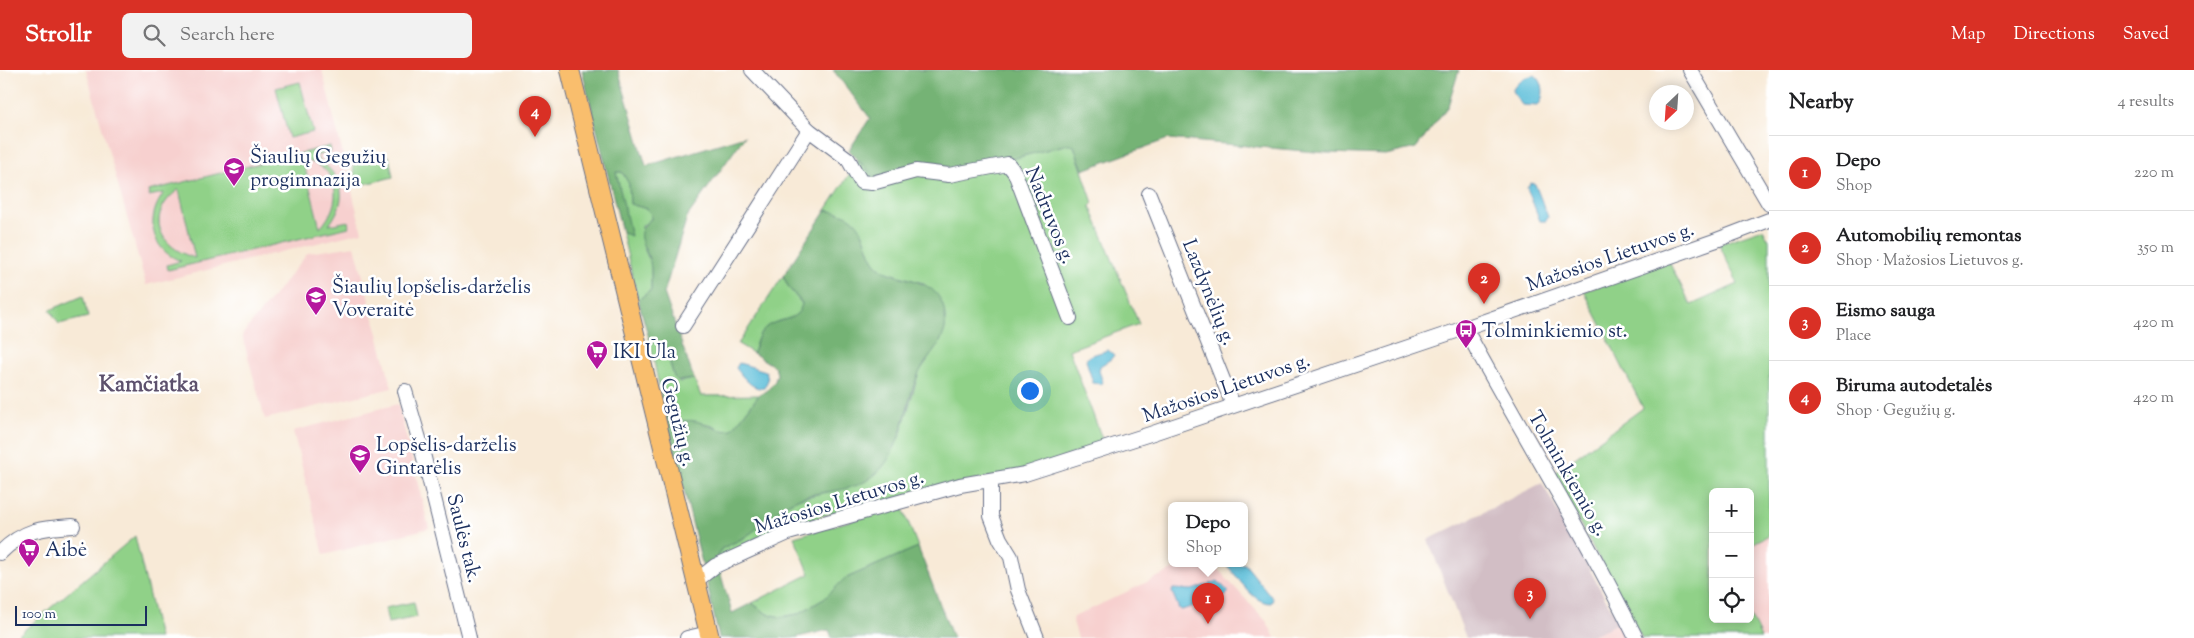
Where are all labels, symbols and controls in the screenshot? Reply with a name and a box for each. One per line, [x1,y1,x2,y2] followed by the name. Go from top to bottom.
[122,13,472,58] search box
[25,18,92,52] text: Strollr
[140,21,168,49] icon: search
[180,22,275,49] text: Search here
[1951,22,1986,48] text: Map
[2014,22,2095,48] text: Directions
[2123,22,2169,48] text: Saved
[1649,85,1694,130] north arrow
[1789,88,1854,118] text: Nearby
[2118,91,2174,114] text: 4 results
[519,96,551,137] pin: 4
[250,143,387,196] place label: Šiaulių Gegužių progimnazija
[1836,148,1881,175] text: Depo
[222,156,246,187] school or university icon: Šiaulių Gegužių progimnazija
[1802,162,1808,185] text: 1
[2134,162,2174,185] text: 220 m
[1016,163,1081,269] street label: Nadruvos g.
[1836,175,1872,198] text: Shop
[1523,216,1699,301] street label: Mažosios Lietuvos g.
[1836,223,2021,250] text: Automobilių remontas
[1173,235,1242,351] street label: Lazdynėlių g.
[1801,237,1809,260] text: 2
[2137,237,2174,260] text: 350 m
[1836,250,2024,273] text: Shop · Mažosios Lietuvos g.
[1468,263,1500,304] pin: 2
[332,273,531,326] place label: Šiaulių lopšelis-darželis Voveraitė
[304,285,328,316] school or university icon: Šiaulių lopšelis-darželis Voveraitė
[1836,298,1935,325] text: Eismo sauga
[1802,312,1808,335] text: 3
[2133,312,2174,335] text: 420 m
[1454,318,1478,349] bus stop icon: Tolminkiemio st.
[1482,318,1628,347] place label: Tolminkiemio st.
[1836,325,1871,348] text: Place
[585,339,609,370] supermarket icon: IKI Ūla
[613,339,676,368] place label: IKI Ūla
[1139,347,1315,432] street label: Mažosios Lietuvos g.
[99,370,200,402] district label: Kamčiatka
[1836,373,1992,400] text: Biruma autodetalės
[652,375,702,470] street label: Gegužių g.
[1017,378,1043,404] your location
[1801,387,1809,410] text: 4
[2133,387,2174,410] text: 420 m
[1836,400,1956,423] text: Shop · Gegužių g.
[1519,406,1615,542] street label: Tolminkiemio g.
[376,432,517,484] place label: Lopšelis-darželis Gintarėlis
[348,443,372,474] school or university icon: Lopšelis-darželis Gintarėlis
[752,464,928,543] street label: Mažosios Lietuvos g.
[1709,488,1754,623] map controls
[1709,488,1754,533] button: +
[437,491,488,586] street label: Saulės tak.
[1168,502,1248,567] popup
[1186,510,1230,537] text: Depo
[1709,533,1754,578] button: −
[17,537,41,568] supermarket icon: Aibė
[45,537,87,566] place label: Aibė
[1186,537,1222,560] text: Shop
[1514,578,1546,619] pin: 3
[1709,578,1754,623] button: locate
[1192,583,1224,624] pin: 1
[15,603,148,626] scale bar
[22,605,56,625] text: 100 m

